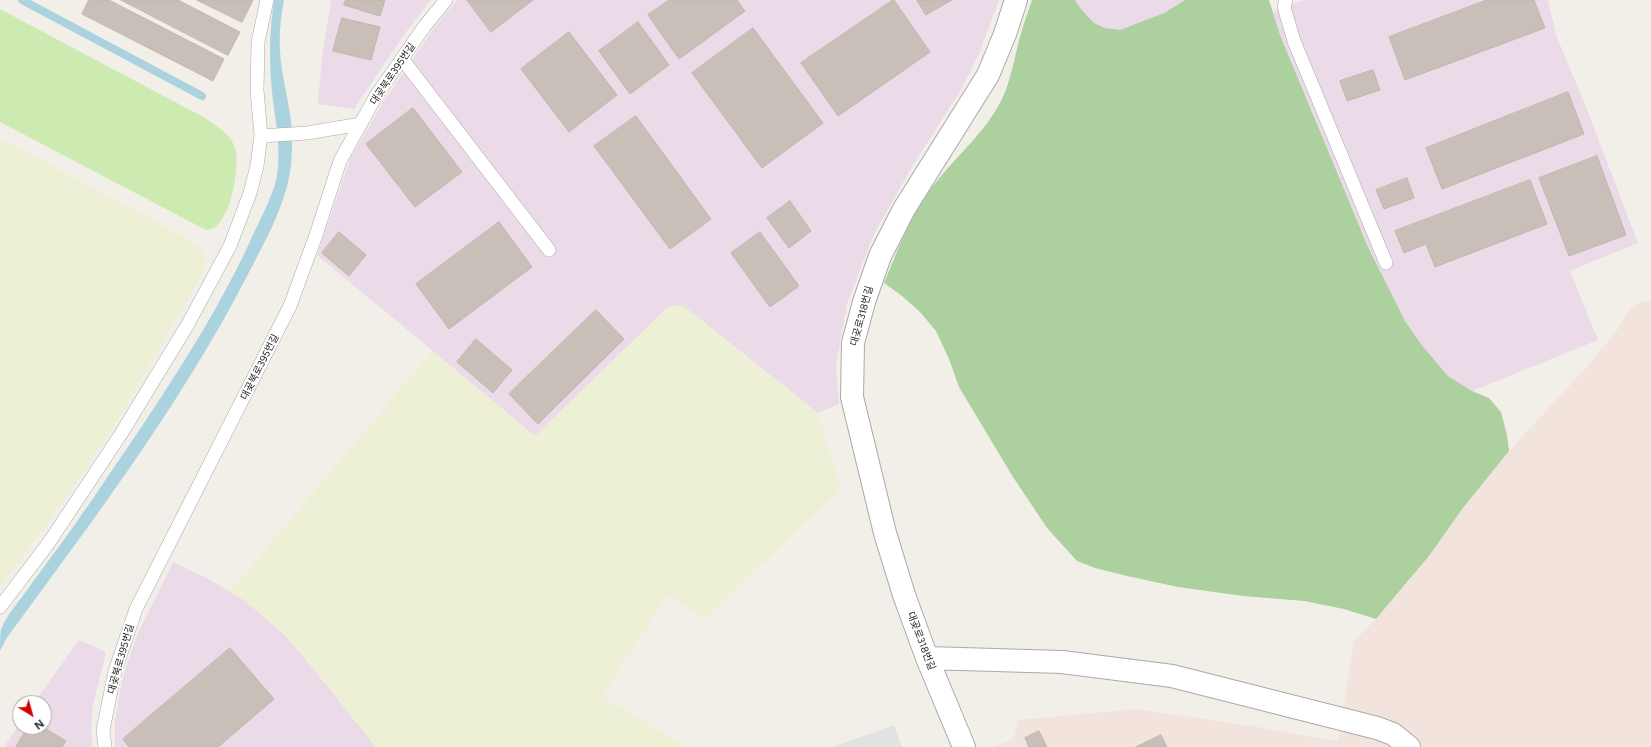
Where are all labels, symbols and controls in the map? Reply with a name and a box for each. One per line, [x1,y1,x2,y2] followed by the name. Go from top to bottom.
[368,41,418,107] street label: 대곶북로395번길
[848,285,876,347] street label: 대곶로318번길
[238,332,282,402] street label: 대곶북로395번길
[904,610,938,672] street label: 대곶로318번길
[105,623,137,695] street label: 대곶북로395번길
[12,695,52,735] north arrow
[32,716,46,732] text: N

